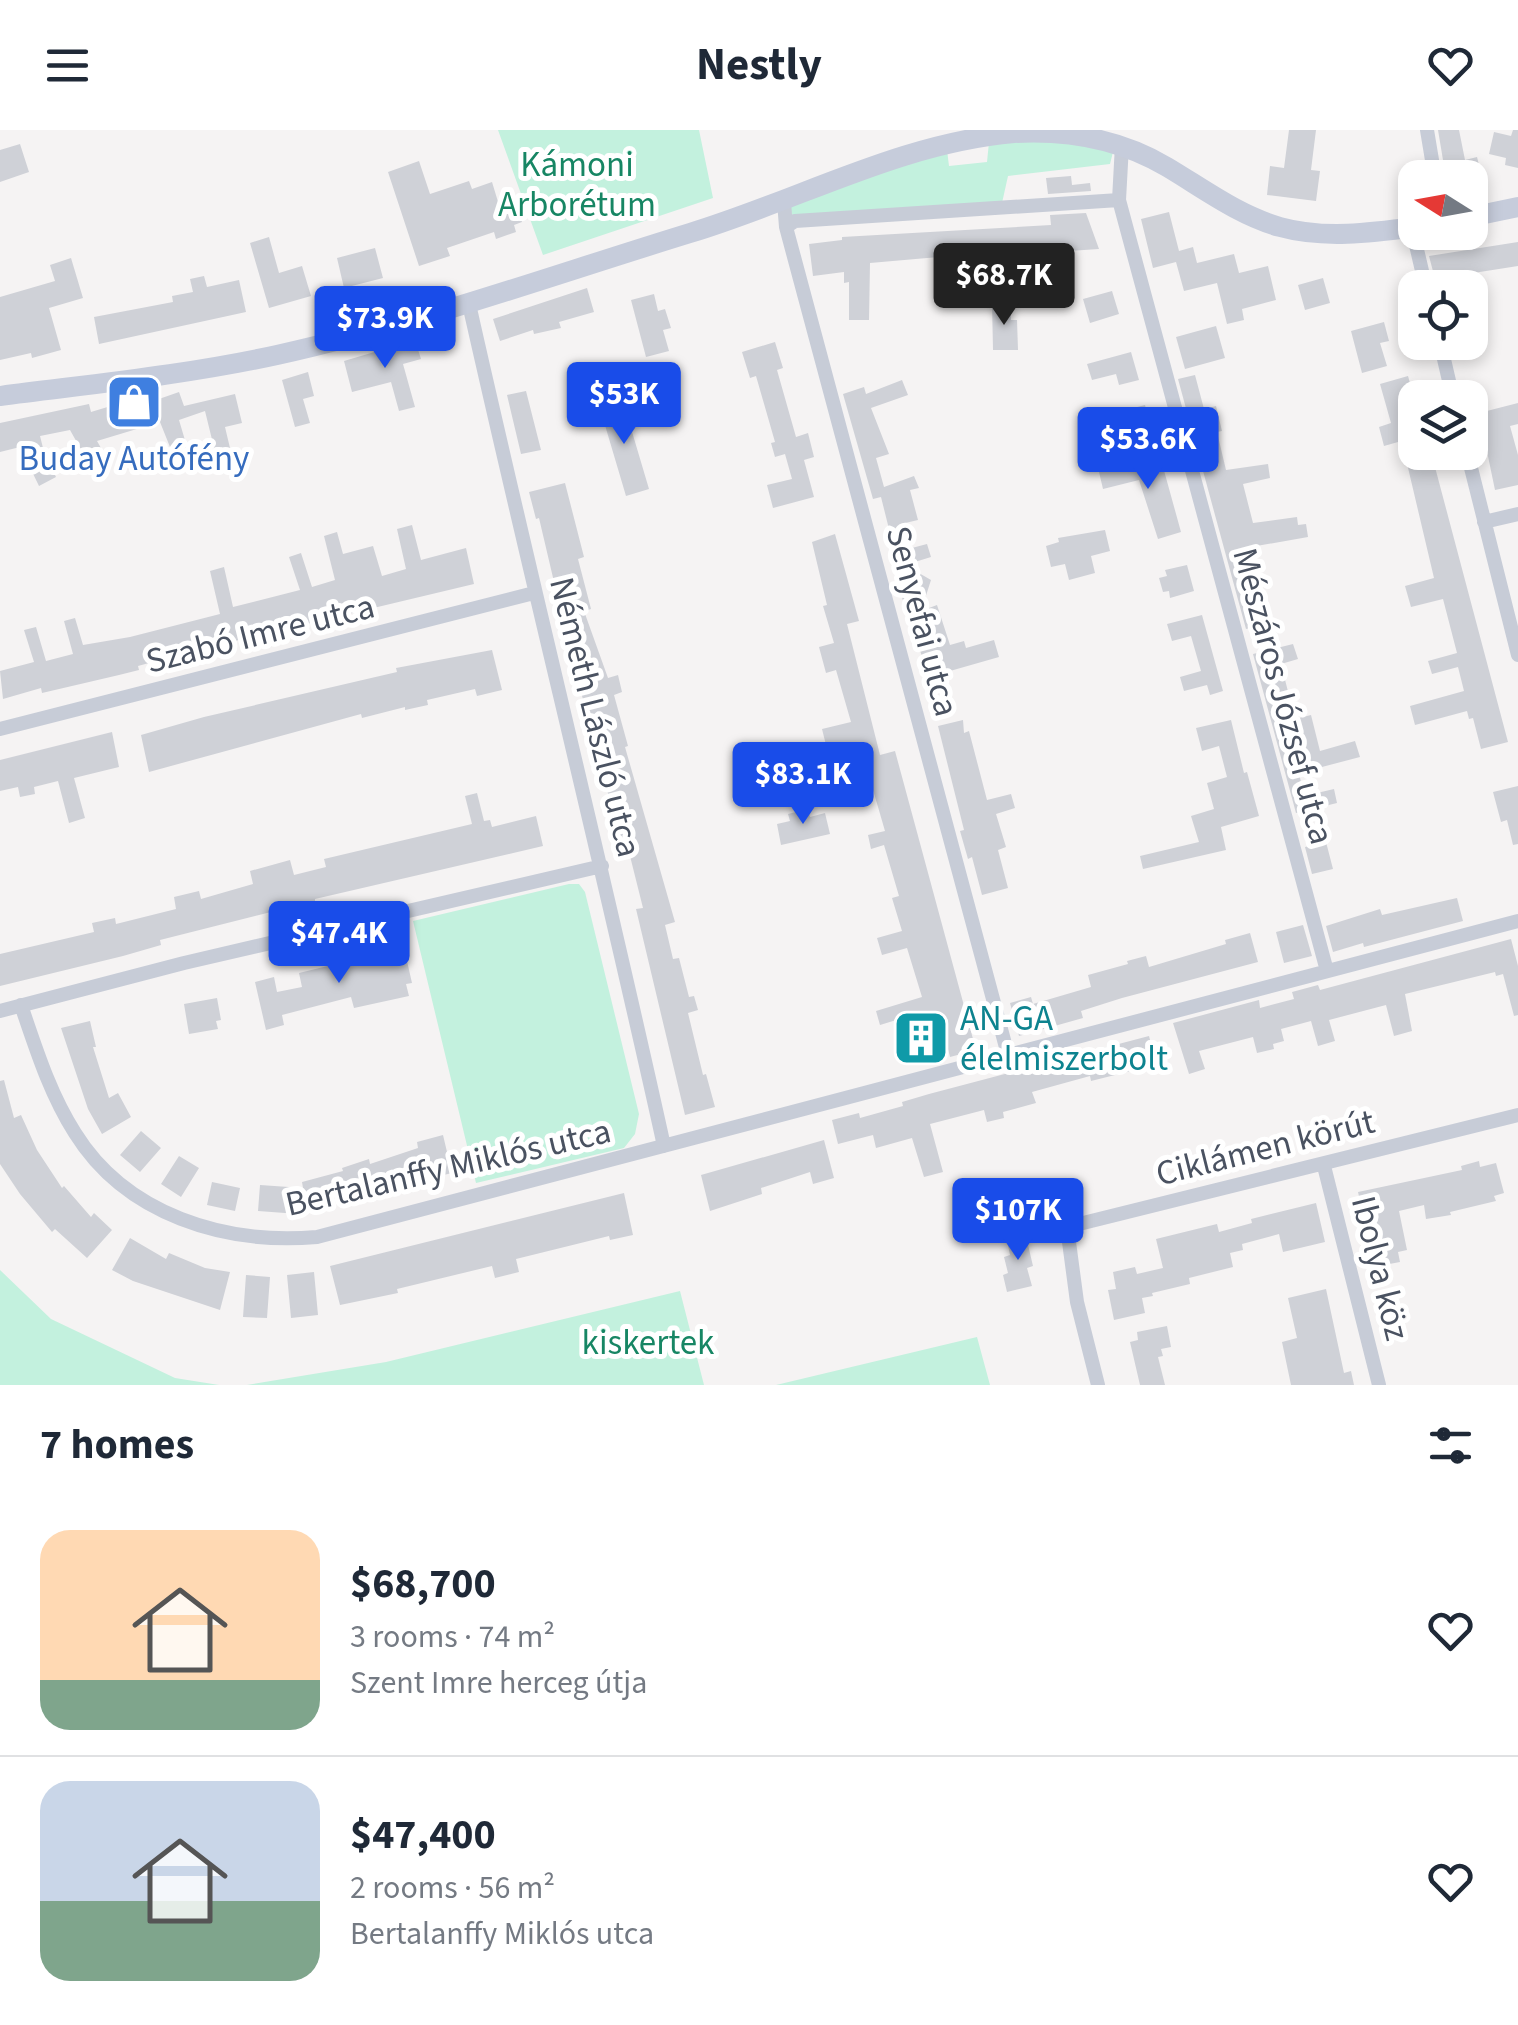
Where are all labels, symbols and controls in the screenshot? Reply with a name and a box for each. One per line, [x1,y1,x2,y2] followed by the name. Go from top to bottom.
[696,33,822,97] text: Nestly
[40,38,95,93] icon: menu
[1423,38,1478,93] icon: heart
[498,140,656,230] park label: Kámoni Arborétum
[1398,160,1488,250] north arrow
[1398,160,1488,470] map controls
[923,243,1085,328] pin: $68.7K
[956,252,1052,298] text: $68.7K
[1398,270,1488,360] button: locate
[304,286,466,371] pin: $73.9K
[337,295,433,341] text: $73.9K
[565,362,683,447] pin: $53K
[589,371,659,417] text: $53K
[104,372,164,432] shop icon: Buday Autófény
[1398,380,1488,470] button: layers
[1067,407,1229,492] pin: $53.6K
[1100,416,1196,462] text: $53.6K
[19,434,249,484] place label: Buday Autófény
[873,521,971,722] street label: Senyefai utca
[1219,543,1347,850] street label: Mészáros József utca
[536,572,654,862] street label: Németh László utca
[141,581,380,687] street label: Szabó Imre utca
[722,742,884,827] pin: $83.1K
[755,751,851,797] text: $83.1K
[258,901,420,986] pin: $47.4K
[291,910,387,956] text: $47.4K
[960,994,1168,1084] place label: AN-GA élelmiszerbolt
[891,1008,951,1068] building icon: AN-GA élelmiszerbolt
[1151,1097,1380,1199] street label: Ciklámen körút
[281,1106,616,1230] street label: Bertalanffy Miklós utca
[948,1178,1088,1263] pin: $107K
[974,1187,1062,1233] text: $107K
[1338,1191,1422,1346] street label: Ibolya köz
[582,1318,715,1368] park label: kiskertek
[40,1415,194,1475] text: 7 homes
[1423,1418,1478,1473] icon: filters
[350,1554,496,1614] text: $68,700
[120,1570,240,1690] icon: home
[1423,1603,1478,1658] icon: heart
[350,1614,555,1660] text: 3 rooms · 74 m²
[350,1660,647,1706] text: Szent Imre herceg útja
[350,1805,496,1865] text: $47,400
[120,1821,240,1941] icon: home
[1423,1854,1478,1909] icon: heart
[350,1865,555,1911] text: 2 rooms · 56 m²
[350,1911,654,1957] text: Bertalanffy Miklós utca

